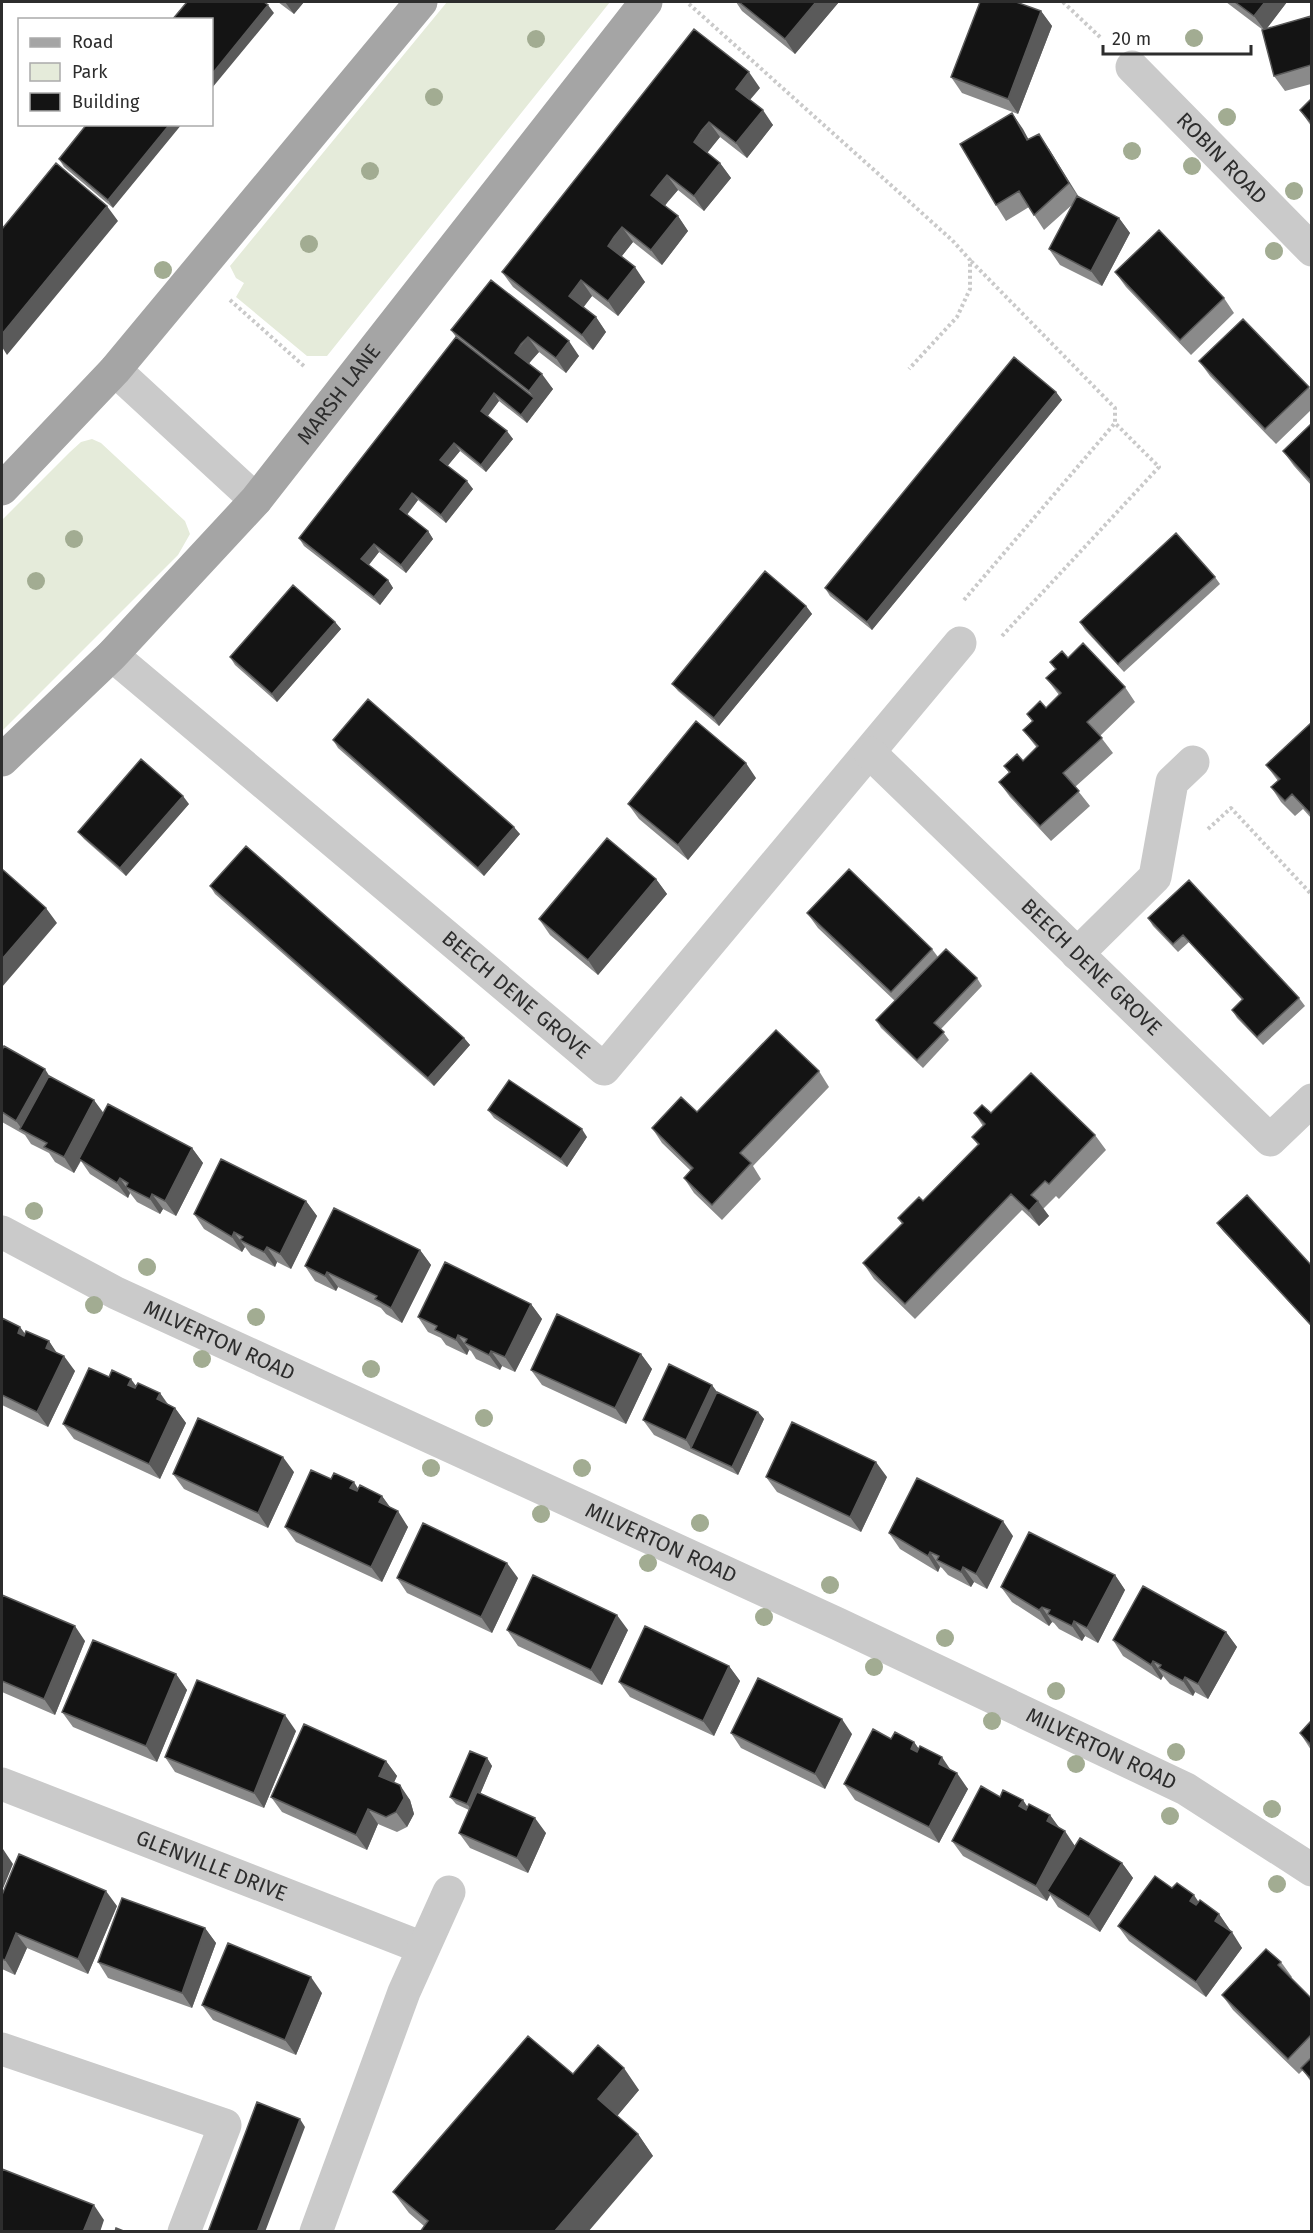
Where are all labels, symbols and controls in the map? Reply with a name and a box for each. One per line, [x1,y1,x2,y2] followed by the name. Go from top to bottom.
[18,18,213,126] legend
[1103,18,1252,56] scale bar
[1112,28,1151,50] text: 20 m
[72,31,114,53] text: Road
[72,61,108,83] text: Park
[72,91,140,113] text: Building
[1171,107,1273,210] street label: ROBIN ROAD
[291,339,386,450] street label: MARSH LANE
[1016,893,1167,1041] street label: BEECH DENE GROVE
[437,925,595,1065] street label: BEECH DENE GROVE
[140,1294,299,1386] street label: MILVERTON ROAD
[581,1497,741,1589] street label: MILVERTON ROAD
[1022,1702,1181,1796] street label: MILVERTON ROAD
[132,1824,291,1907] street label: GLENVILLE DRIVE

